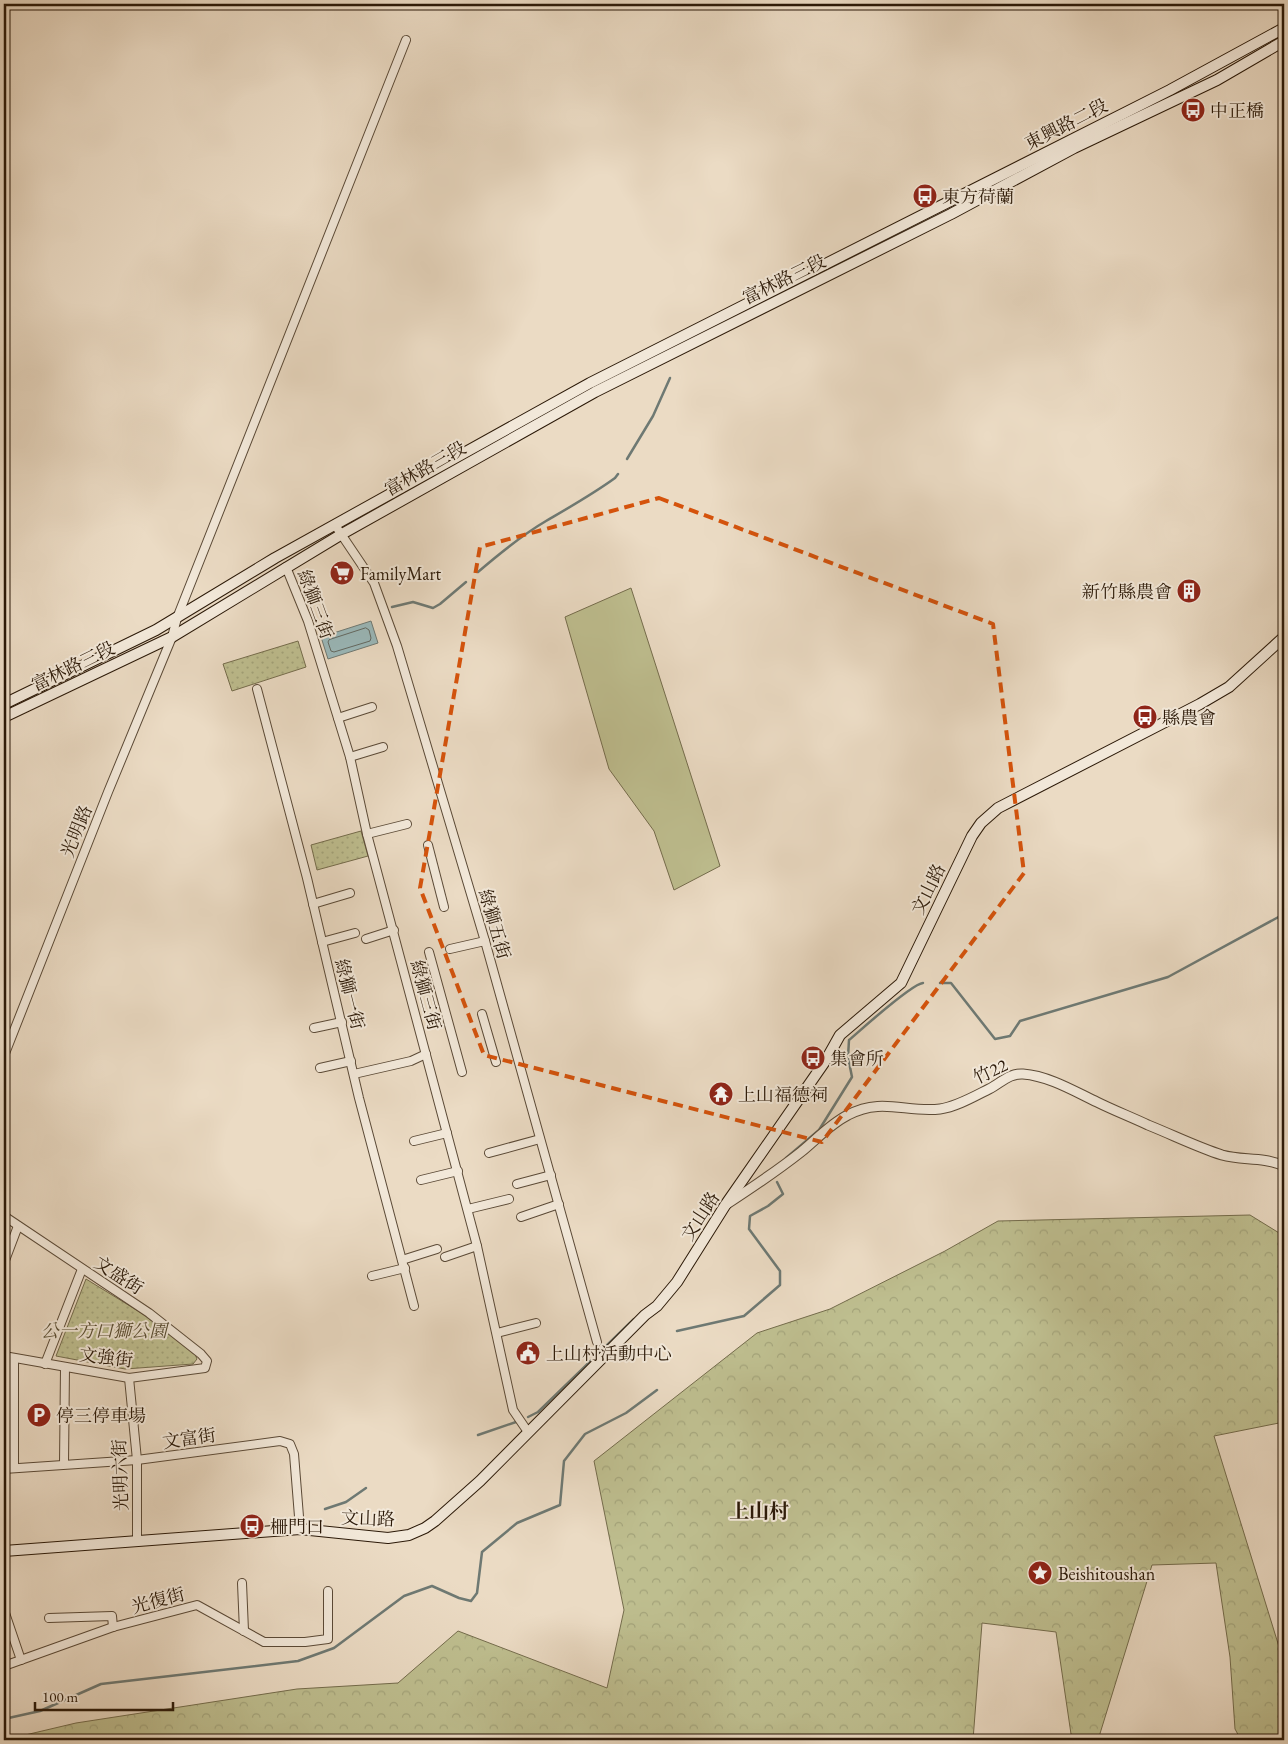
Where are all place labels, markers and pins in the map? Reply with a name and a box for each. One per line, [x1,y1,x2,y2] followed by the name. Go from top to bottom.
[1180,97,1206,123] bus stop icon: 中正橋
[1210,99,1264,122] place label: 中正橋
[912,183,938,209] bus stop icon: 東方荷蘭
[942,185,1014,208] place label: 東方荷蘭
[329,560,355,586] supermarket icon: FamilyMart
[360,562,442,585] place label: FamilyMart
[1176,578,1202,604] building icon: 新竹縣農會
[1082,580,1172,603] place label: 新竹縣農會
[1132,704,1158,730] bus stop icon: 縣農會
[1162,706,1216,729] place label: 縣農會
[800,1045,826,1071] bus stop icon: 集會所
[830,1047,884,1070] place label: 集會所
[708,1081,734,1107] temple icon: 上山福德祠
[738,1083,828,1106] place label: 上山福德祠
[515,1340,541,1366] public building icon: 上山村活動中心
[546,1342,672,1365] place label: 上山村活動中心
[26,1402,52,1428] parking icon: 停三停車場
[56,1404,146,1427] place label: 停三停車場
[239,1513,265,1539] bus stop icon: 柵門口
[270,1515,324,1538] place label: 柵門口
[1027,1560,1053,1586] place icon: Beishitoushan
[1058,1562,1156,1585] place label: Beishitoushan

